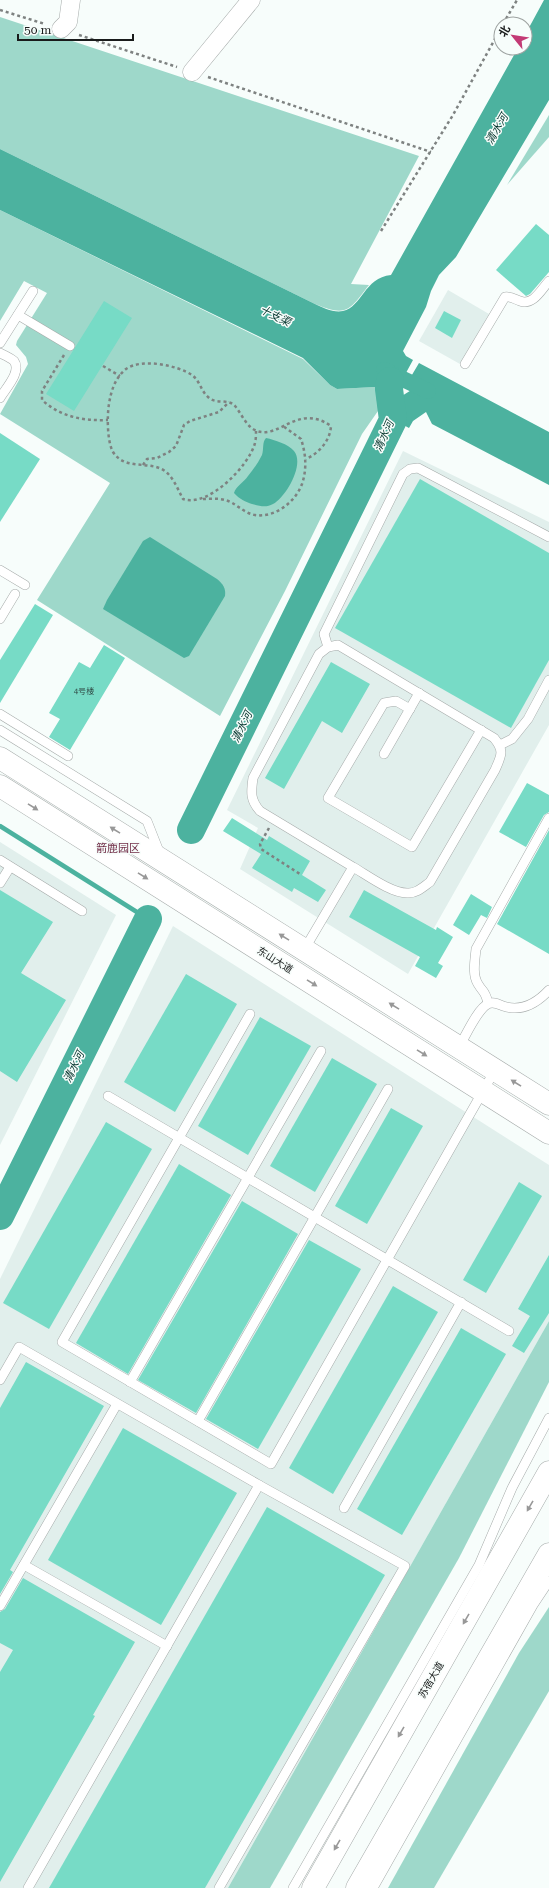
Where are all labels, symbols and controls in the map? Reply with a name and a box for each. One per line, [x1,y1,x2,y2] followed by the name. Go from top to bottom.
[18,16,133,42] scale bar
[493,16,533,56] north arrow
[24,23,51,37] text: 50 m
[496,23,513,39] text: 北
[483,110,512,147] water label: 清水河
[257,303,294,330] water label: 十支渠
[371,416,397,454] water label: 清水河
[74,687,94,696] house number: 4号楼
[229,708,256,745] water label: 清水河
[28,803,38,811] one-way arrow
[110,826,120,834] one-way arrow
[96,842,140,855] district label: 箭鹿园区
[137,873,149,880] one-way arrow
[278,933,290,940] one-way arrow
[255,945,295,975] street label: 东山大道
[306,980,318,987] one-way arrow
[389,1002,399,1010] one-way arrow
[61,1048,88,1085] water label: 清水河
[417,1049,427,1057] one-way arrow
[511,1079,521,1087] one-way arrow
[526,1500,533,1512] one-way arrow
[462,1613,469,1625] one-way arrow
[416,1660,446,1700] street label: 苏宿大道
[398,1726,405,1738] one-way arrow
[334,1839,341,1851] one-way arrow

